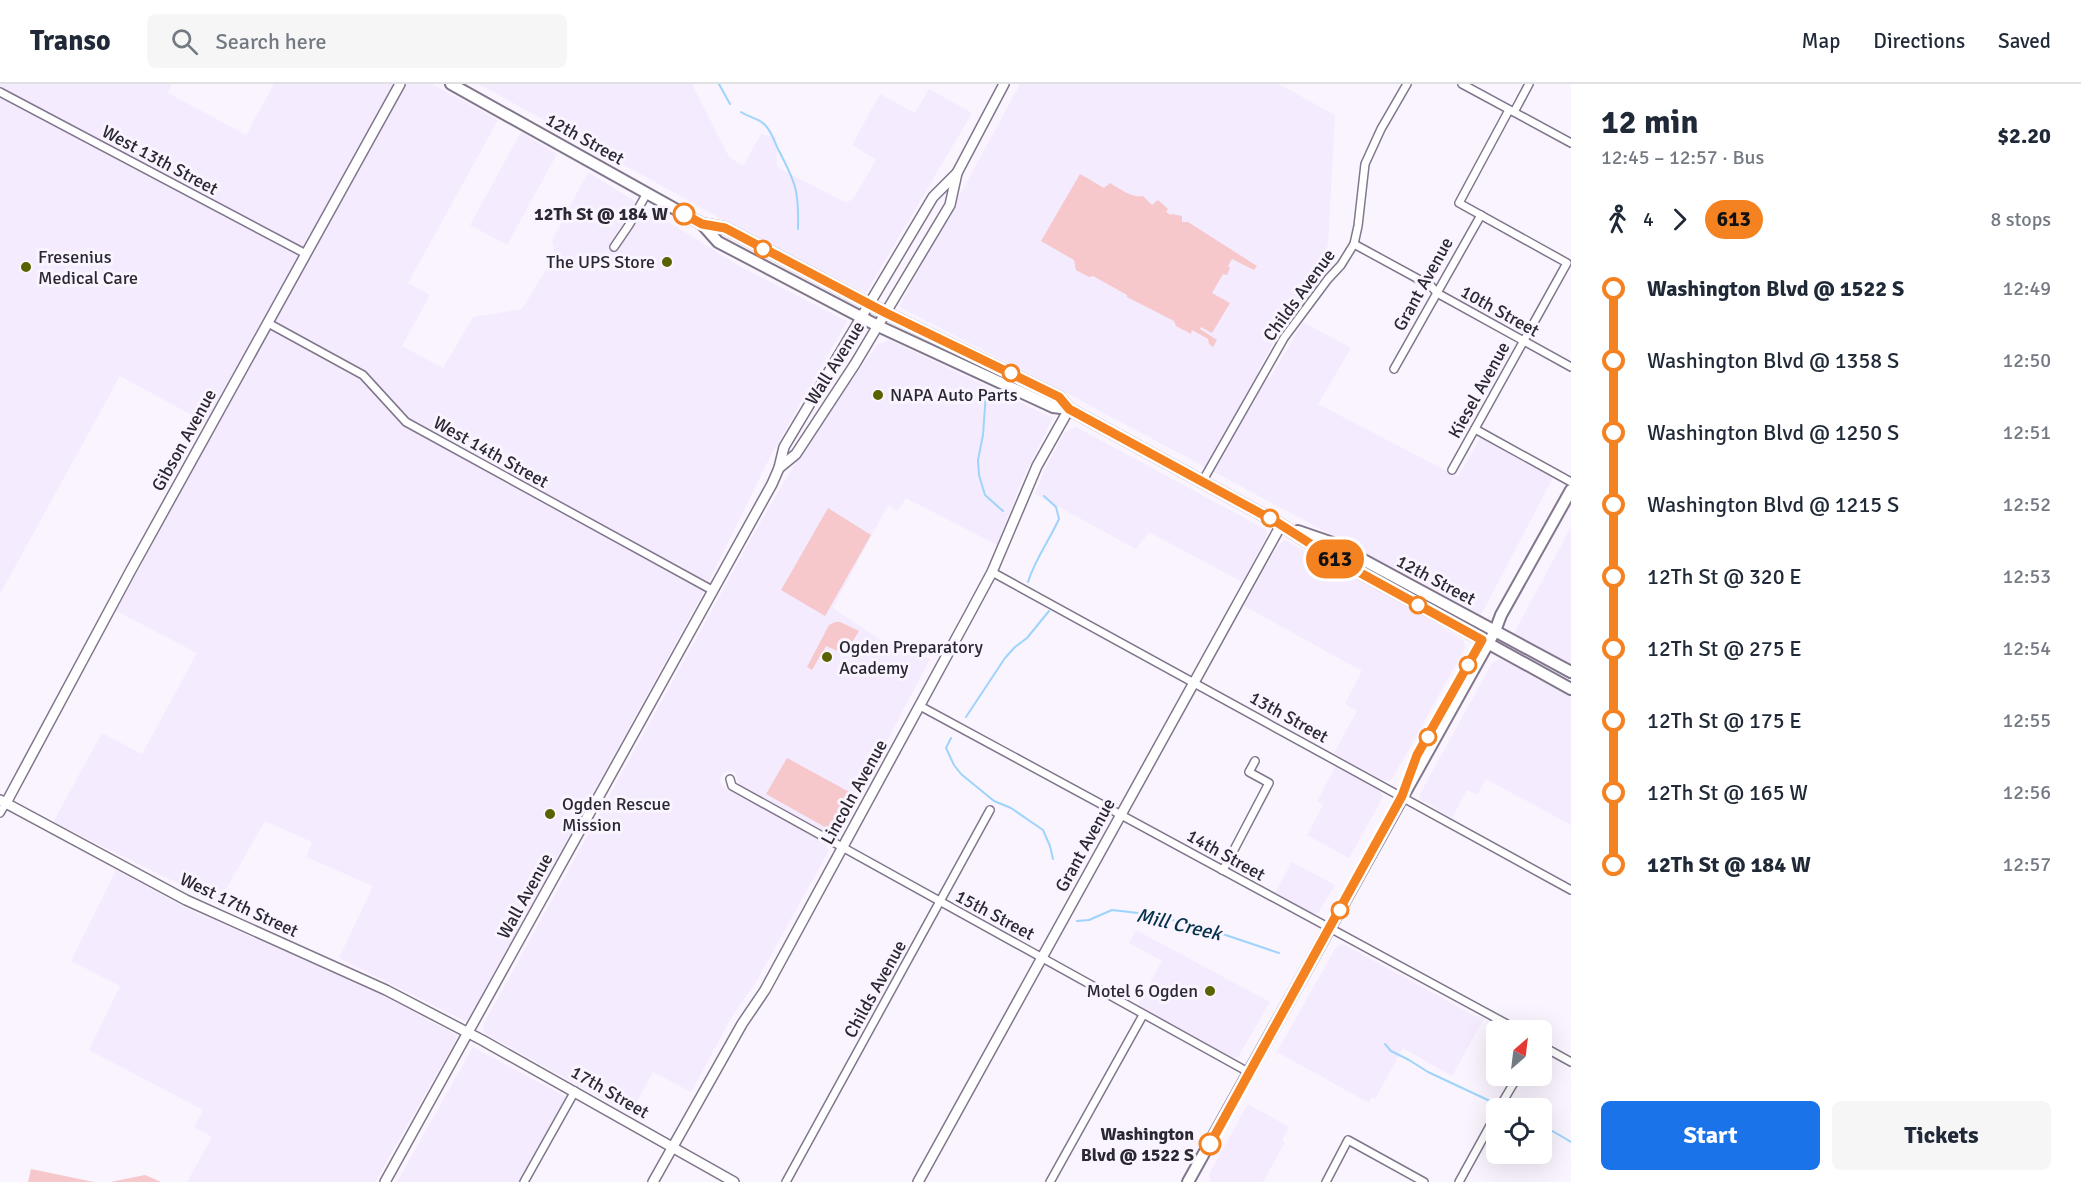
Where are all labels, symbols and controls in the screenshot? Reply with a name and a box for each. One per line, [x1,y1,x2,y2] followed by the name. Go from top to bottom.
[147,14,567,68] search box
[30,24,111,58] text: Transo
[168,25,201,58] icon: search
[216,28,326,55] text: Search here
[1802,28,1840,54] text: Map
[1873,28,1965,54] text: Directions
[1998,28,2051,54] text: Saved
[1601,102,1698,143] text: 12 min
[542,108,628,170] street label: 12th Street
[98,120,222,200] street label: West 13th Street
[1997,122,2051,149] text: $2.20
[1601,145,1764,170] text: 12:45 – 12:57 · Bus
[534,203,668,225] place label: 12Th St @ 184 W
[673,203,695,225] marker: 12Th St @ 184 W
[1601,203,1634,236] icon: walk
[1663,203,1696,236] icon: forward
[1717,206,1751,232] text: 613
[1643,207,1654,232] text: 4
[1990,207,2051,232] text: 8 stops
[1388,233,1458,335] street label: Grant Avenue
[754,240,772,258] unlabelled marker
[1258,245,1340,345] street label: Childs Avenue
[38,246,138,289] place label: Fresenius Medical Care
[546,251,655,273] place label: The UPS Store
[660,255,674,269] marker: The UPS Store
[19,260,33,274] marker: Fresenius Medical Care
[1647,275,1904,302] text: Washington Blvd @ 1522 S
[2002,276,2051,301] text: 12:49
[1457,280,1543,342] street label: 10th Street
[801,317,869,409] street label: Wall Avenue
[1443,338,1515,442] street label: Kiesel Avenue
[1647,347,1899,374] text: Washington Blvd @ 1358 S
[2002,348,2051,373] text: 12:50
[1002,364,1020,382] unlabelled marker
[890,384,1018,406] place label: NAPA Auto Parts
[147,385,221,495] street label: Gibson Avenue
[871,388,885,402] marker: NAPA Auto Parts
[430,411,552,493] street label: West 14th Street
[1647,419,1899,446] text: Washington Blvd @ 1250 S
[2002,420,2051,445] text: 12:51
[1647,491,1899,518] text: Washington Blvd @ 1215 S
[2002,492,2051,517] text: 12:52
[1261,509,1279,527] unlabelled marker
[1300,540,1370,578] line badge: 613
[1318,546,1352,572] text: 613
[1393,550,1479,610] street label: 12th Street
[1647,563,1802,590] text: 12Th St @ 320 E
[2002,564,2051,589] text: 12:53
[1409,596,1427,614] unlabelled marker
[1647,635,1802,662] text: 12Th St @ 275 E
[839,636,984,679] place label: Ogden Preparatory Academy
[2002,636,2051,661] text: 12:54
[820,650,834,664] marker: Ogden Preparatory Academy
[1459,656,1477,674] unlabelled marker
[1246,686,1332,748] street label: 13th Street
[1647,707,1802,734] text: 12Th St @ 175 E
[2002,708,2051,733] text: 12:55
[1419,728,1437,746] unlabelled marker
[816,736,892,848] street label: Lincoln Avenue
[1647,779,1808,806] text: 12Th St @ 165 W
[2002,780,2051,805] text: 12:56
[562,793,670,836] place label: Ogden Rescue Mission
[1050,794,1120,896] street label: Grant Avenue
[543,807,557,821] marker: Ogden Rescue Mission
[1183,824,1269,886] street label: 14th Street
[492,849,558,943] street label: Wall Avenue
[1647,851,1811,878] text: 12Th St @ 184 W
[2002,852,2051,877] text: 12:57
[176,868,302,942] street label: West 17th Street
[952,885,1038,945] street label: 15th Street
[1331,901,1349,919] unlabelled marker
[1134,903,1226,947] water label: Mill Creek
[839,936,911,1042] street label: Childs Avenue
[1086,980,1198,1002] place label: Motel 6 Ogden
[1203,984,1217,998] marker: Motel 6 Ogden
[1486,1020,1552,1086] north arrow
[1486,1020,1552,1164] map controls
[567,1061,653,1123] street label: 17th Street
[1486,1098,1552,1164] button: locate
[1601,1101,1820,1170] button: Start
[1832,1101,2051,1170] button: Tickets
[1081,1123,1194,1166] place label: Washington Blvd @ 1522 S
[1199,1133,1221,1155] marker: Washington Blvd @ 1522 S

